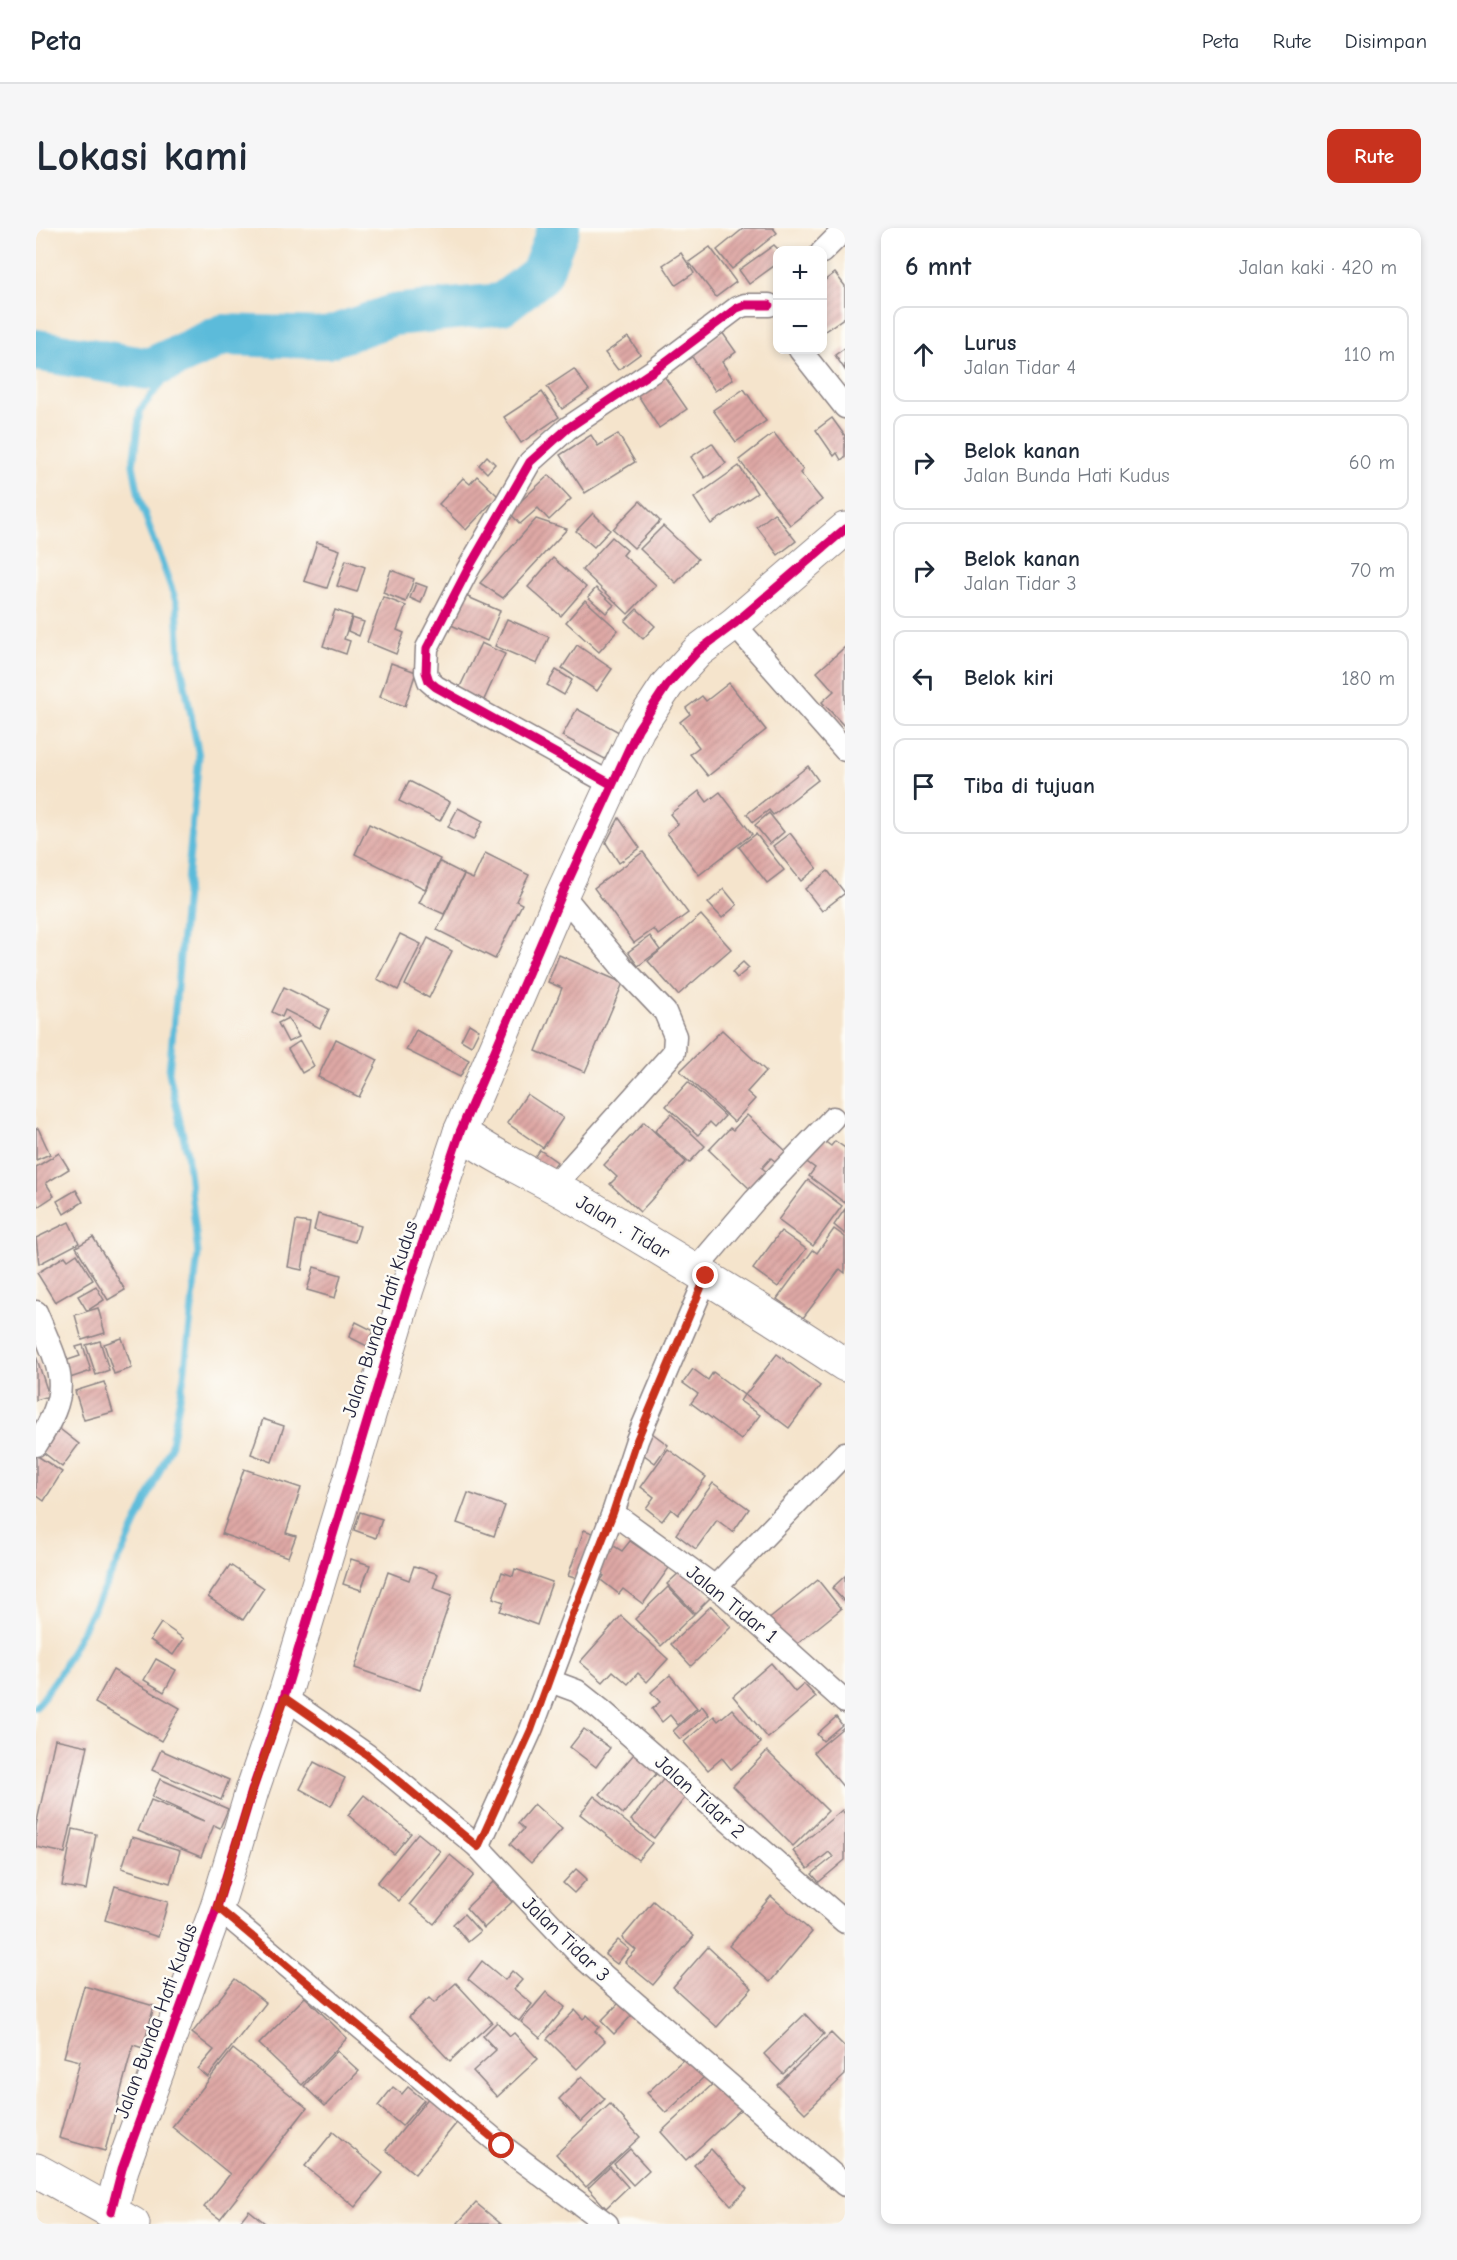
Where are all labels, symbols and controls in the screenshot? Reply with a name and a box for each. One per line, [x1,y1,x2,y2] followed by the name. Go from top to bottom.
[30,25,82,57] text: Peta
[1202,29,1239,53] text: Peta
[1272,29,1312,53] text: Rute
[1345,29,1427,53] text: Disimpan
[1327,129,1421,183] button: Rute
[36,132,248,181] text: Lokasi kami
[773,246,827,354] map controls
[773,246,827,300] button: +
[905,252,971,282] text: 6 mnt
[1239,256,1397,279] text: Jalan kaki · 420 m
[773,300,827,354] button: −
[964,330,1016,356] text: Lurus
[907,338,940,371] icon: ahead
[1344,343,1395,366] text: 110 m
[964,356,1076,379] text: Jalan Tidar 4
[964,438,1080,464] text: Belok kanan
[907,446,940,479] icon: right
[1349,451,1395,474] text: 60 m
[964,464,1169,487] text: Jalan Bunda Hati Kudus
[964,546,1080,572] text: Belok kanan
[907,554,940,587] icon: right
[1350,559,1395,582] text: 70 m
[964,572,1077,595] text: Jalan Tidar 3
[907,662,940,695] icon: left
[964,665,1054,691] text: Belok kiri
[1341,667,1395,690] text: 180 m
[907,770,940,803] icon: arrive
[964,773,1095,799] text: Tiba di tujuan
[572,1190,674,1264] street label: Jalan . Tidar
[337,1218,423,1420] street label: Jalan Bunda Hati Kudus
[692,1262,718,1288] route end
[682,1560,782,1648] street label: Jalan Tidar 1
[650,1751,750,1843] street label: Jalan Tidar 2
[518,1892,614,1986] street label: Jalan Tidar 3
[110,1921,202,2121] street label: Jalan Bunda Hati Kudus
[488,2132,514,2158] route start

